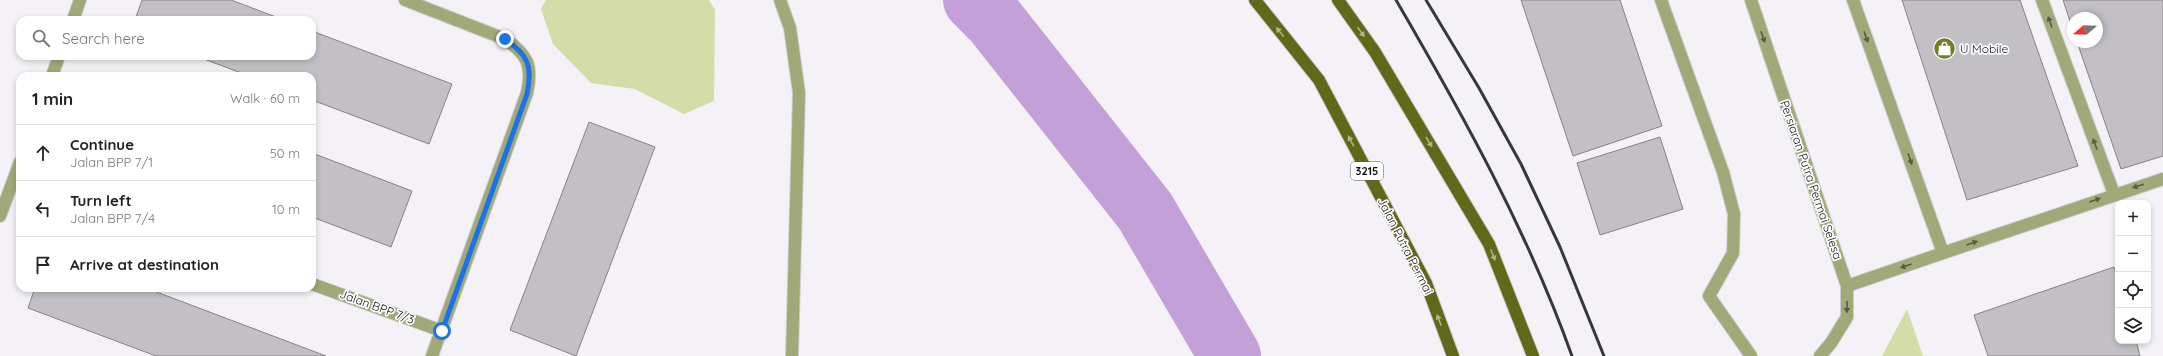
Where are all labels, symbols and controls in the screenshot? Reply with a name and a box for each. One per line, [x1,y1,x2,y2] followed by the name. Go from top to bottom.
[2067,12,2103,48] north arrow
[16,16,316,60] search box
[2047,16,2053,28] one-way arrow
[1276,26,1285,37] one-way arrow
[1357,26,1365,37] one-way arrow
[30,27,52,49] icon: search
[62,29,145,48] text: Search here
[496,30,514,48] route end
[1760,31,1766,43] one-way arrow
[1864,31,1870,43] one-way arrow
[1932,36,1958,62] shop icon: U Mobile
[1960,41,2008,56] place label: U Mobile
[32,88,73,109] text: 1 min
[230,90,300,106] text: Walk · 60 m
[1777,98,1846,261] street label: Persiaran Putra Permai Selesa
[70,135,134,154] text: Continue
[1347,135,1354,146] one-way arrow
[1425,137,1432,148] one-way arrow
[2092,138,2098,150] one-way arrow
[32,142,54,164] icon: ahead
[270,145,300,161] text: 50 m
[70,154,153,170] text: Jalan BPP 7/1
[1907,154,1913,166] one-way arrow
[1351,162,1383,180] road number: 3215
[2132,183,2144,189] one-way arrow
[70,191,132,210] text: Turn left
[1375,195,1436,297] street label: Jalan Putra Permai
[2089,197,2101,203] one-way arrow
[32,198,54,220] icon: left
[2115,200,2151,344] map controls
[2115,200,2151,236] button: +
[272,201,300,217] text: 10 m
[70,210,155,226] text: Jalan BPP 7/4
[2115,236,2151,272] button: −
[1966,239,1978,245] one-way arrow
[1491,250,1497,262] one-way arrow
[32,254,54,276] icon: arrive
[70,255,219,274] text: Arrive at destination
[1899,263,1911,269] one-way arrow
[2115,272,2151,308] button: locate
[338,286,417,327] street label: Jalan BPP 7/3
[1844,301,1850,314] one-way arrow
[2115,308,2151,344] button: layers
[1436,313,1442,325] one-way arrow
[433,322,451,340] route start

